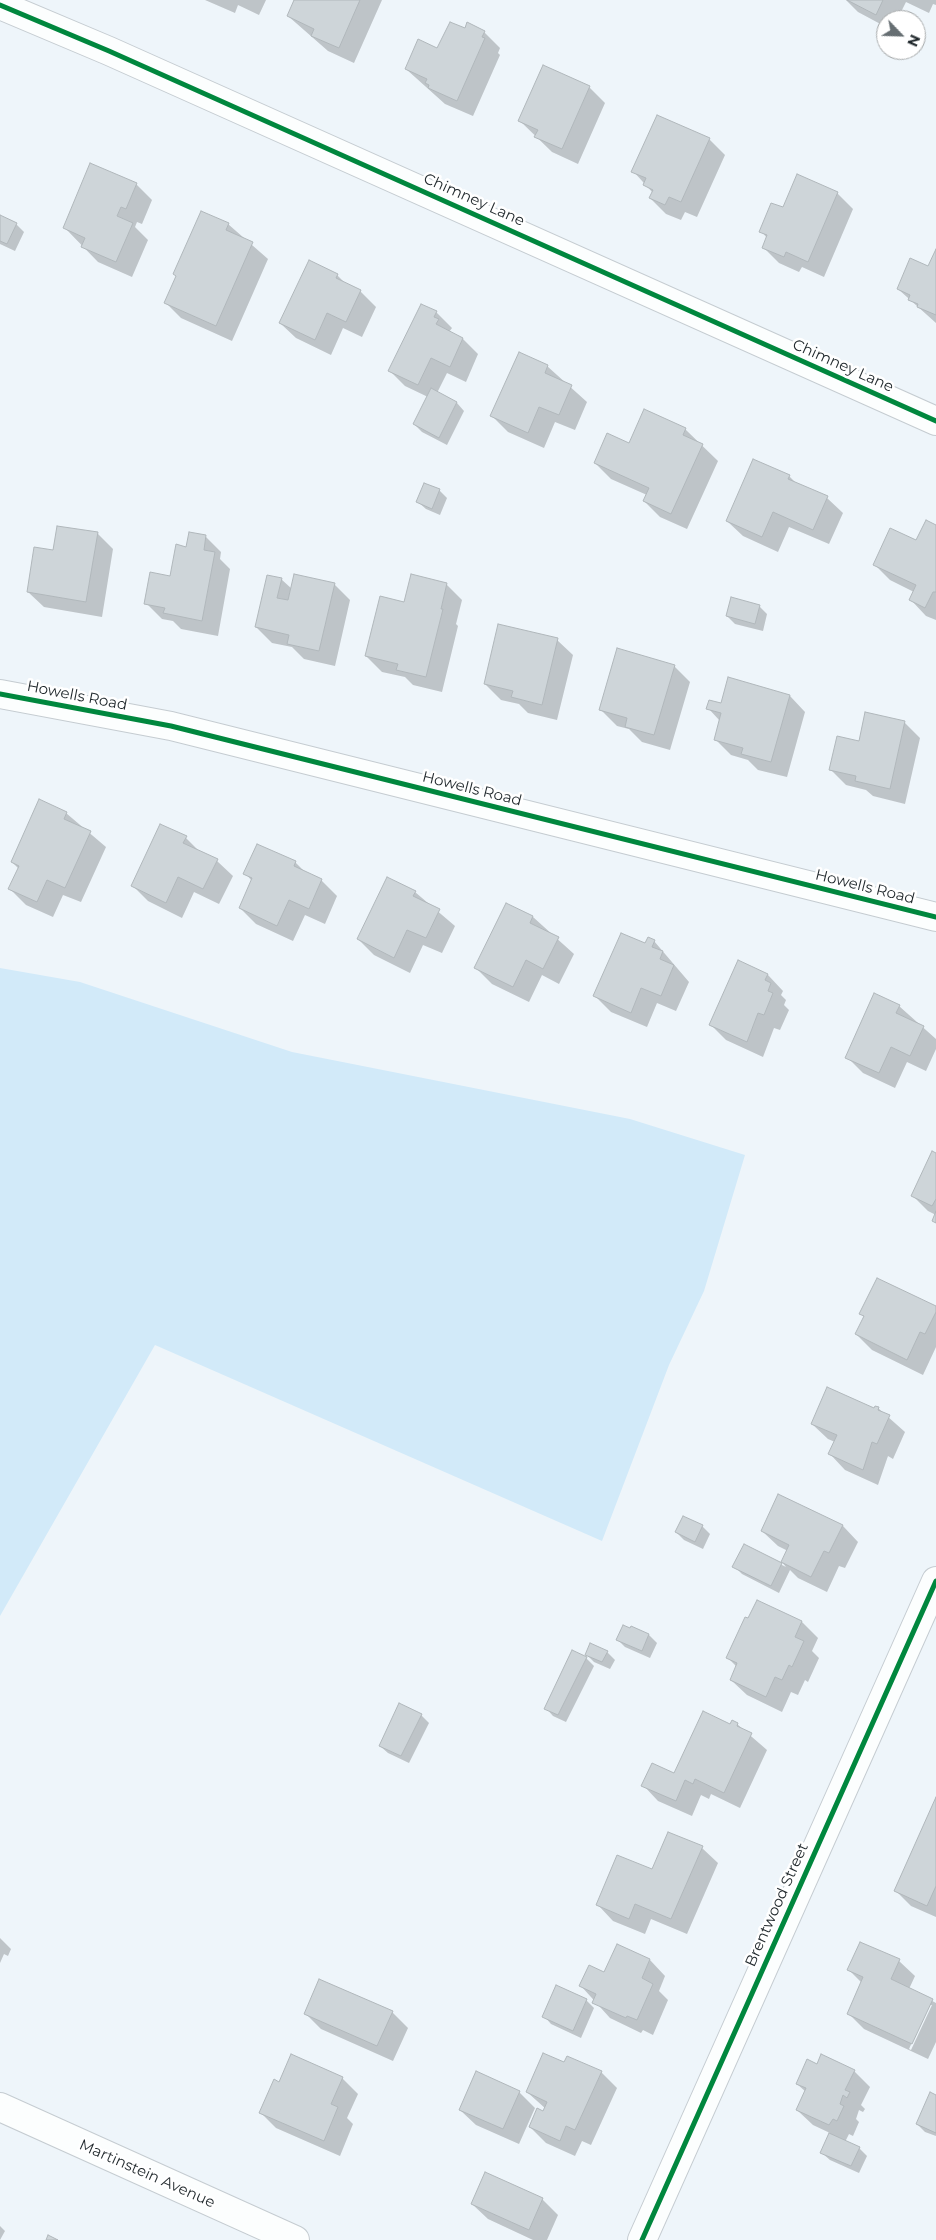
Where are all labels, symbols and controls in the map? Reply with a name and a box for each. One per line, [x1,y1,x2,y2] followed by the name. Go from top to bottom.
[876,10,926,60] north arrow
[903,32,924,50] text: N
[421,170,527,230] street label: Chimney Lane
[790,336,896,396] street label: Chimney Lane
[25,677,129,715] street label: Howells Road
[420,768,524,810] street label: Howells Road
[813,866,917,908] street label: Howells Road
[742,1840,812,1970] street label: Brentwood Street
[76,2136,218,2212] street label: Martinstein Avenue

